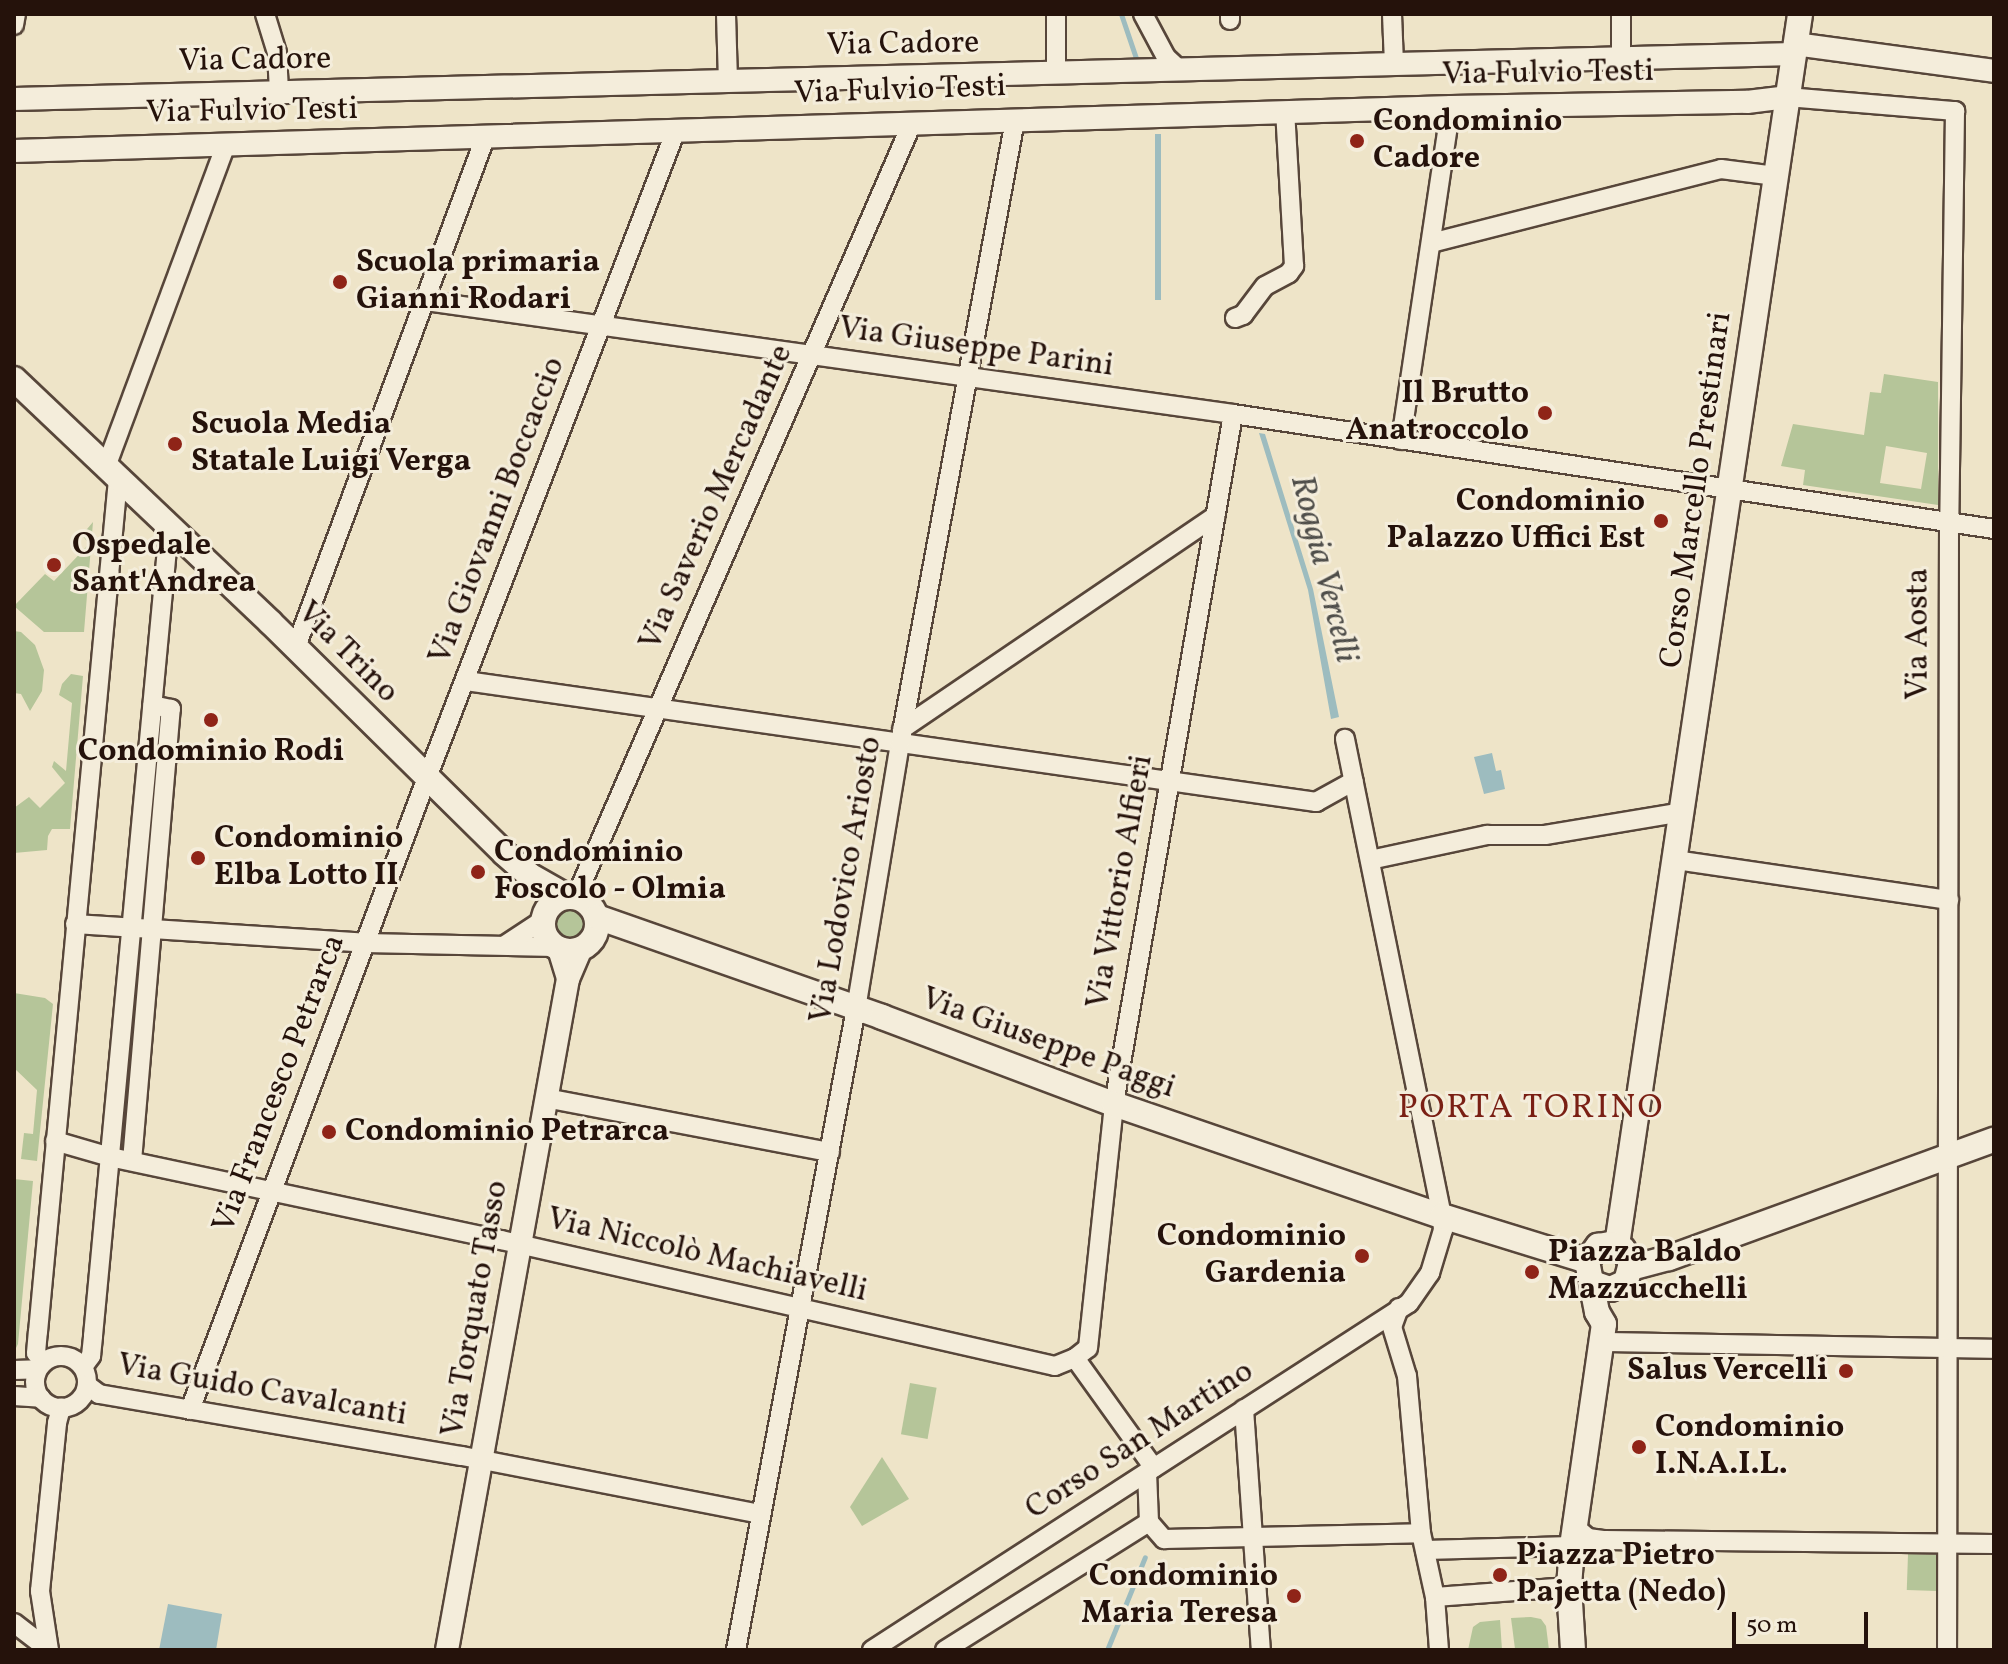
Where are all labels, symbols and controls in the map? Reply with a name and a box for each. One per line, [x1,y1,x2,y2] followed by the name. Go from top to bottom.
[826,24,980,66] street label: Via Cadore
[178,40,332,82] street label: Via Cadore
[1441,53,1655,95] street label: Via Fulvio Testi
[793,68,1007,114] street label: Via Fulvio Testi
[145,91,359,133] street label: Via Fulvio Testi
[1373,104,1562,179] place label: Condominio Cadore
[1348,132,1366,150] marker: Condominio Cadore
[356,245,600,320] place label: Scuola primaria Gianni Rodari
[331,273,349,291] marker: Scuola primaria Gianni Rodari
[1653,309,1741,671] street label: Corso Marcello Prestinari
[836,310,1116,386] street label: Via Giuseppe Parini
[632,339,802,657] street label: Via Saverio Mercadante
[422,352,574,670] street label: Via Giovanni Boccaccio
[1346,376,1529,451] place label: Il Brutto Anatroccolo
[1536,404,1554,422] marker: Il Brutto Anatroccolo
[191,407,472,482] place label: Scuola Media Statale Luigi Verga
[166,435,184,453] marker: Scuola Media Statale Luigi Verga
[1280,471,1366,667] water label: Roggia Vercelli
[1387,484,1645,559] place label: Condominio Palazzo Uffici Est
[1652,512,1670,530] marker: Condominio Palazzo Uffici Est
[72,528,256,603] place label: Ospedale Sant'Andrea
[43,554,65,576] marker: Ospedale Sant'Andrea
[1900,568,1938,700] street label: Via Aosta
[288,594,406,712] street label: Via Trino
[202,711,220,729] marker: Condominio Rodi
[78,733,344,771] place label: Condominio Rodi
[803,734,891,1026] street label: Via Lodovico Ariosto
[1080,752,1162,1012] street label: Via Vittorio Alfieri
[214,821,403,896] place label: Condominio Elba Lotto II
[494,835,727,910] place label: Condominio Foscolo - Olmia
[189,849,207,867] marker: Condominio Elba Lotto II
[469,863,487,881] marker: Condominio Foscolo - Olmia
[205,930,355,1238] street label: Via Francesco Petrarca
[916,980,1180,1108] street label: Via Giuseppe Paggi
[1397,1089,1665,1129] district label: PORTA TORINO
[345,1113,669,1151] place label: Condominio Petrarca
[320,1123,338,1141] marker: Condominio Petrarca
[434,1177,518,1441] street label: Via Torquato Tasso
[543,1200,871,1312] street label: Via Niccolò Machiavelli
[1157,1219,1346,1294] place label: Condominio Gardenia
[1548,1235,1748,1310] place label: Piazza Baldo Mazzucchelli
[1353,1247,1371,1265] marker: Condominio Gardenia
[1523,1263,1541,1281] marker: Piazza Baldo Mazzucchelli
[114,1347,410,1435] street label: Via Guido Cavalcanti
[1626,1352,1828,1390] place label: Salus Vercelli
[1019,1353,1261,1529] street label: Corso San Martino
[1835,1360,1857,1382] marker: Salus Vercelli
[1655,1410,1844,1485] place label: Condominio I.N.A.I.L.
[1630,1438,1648,1456] marker: Condominio I.N.A.I.L.
[1516,1538,1726,1613] place label: Piazza Pietro Pajetta (Nedo)
[1081,1559,1278,1634] place label: Condominio Maria Teresa
[1491,1566,1509,1584] marker: Piazza Pietro Pajetta (Nedo)
[1285,1587,1303,1605] marker: Condominio Maria Teresa
[1736,1596,1872,1646] scale bar
[1746,1609,1798,1643] text: 50 m

